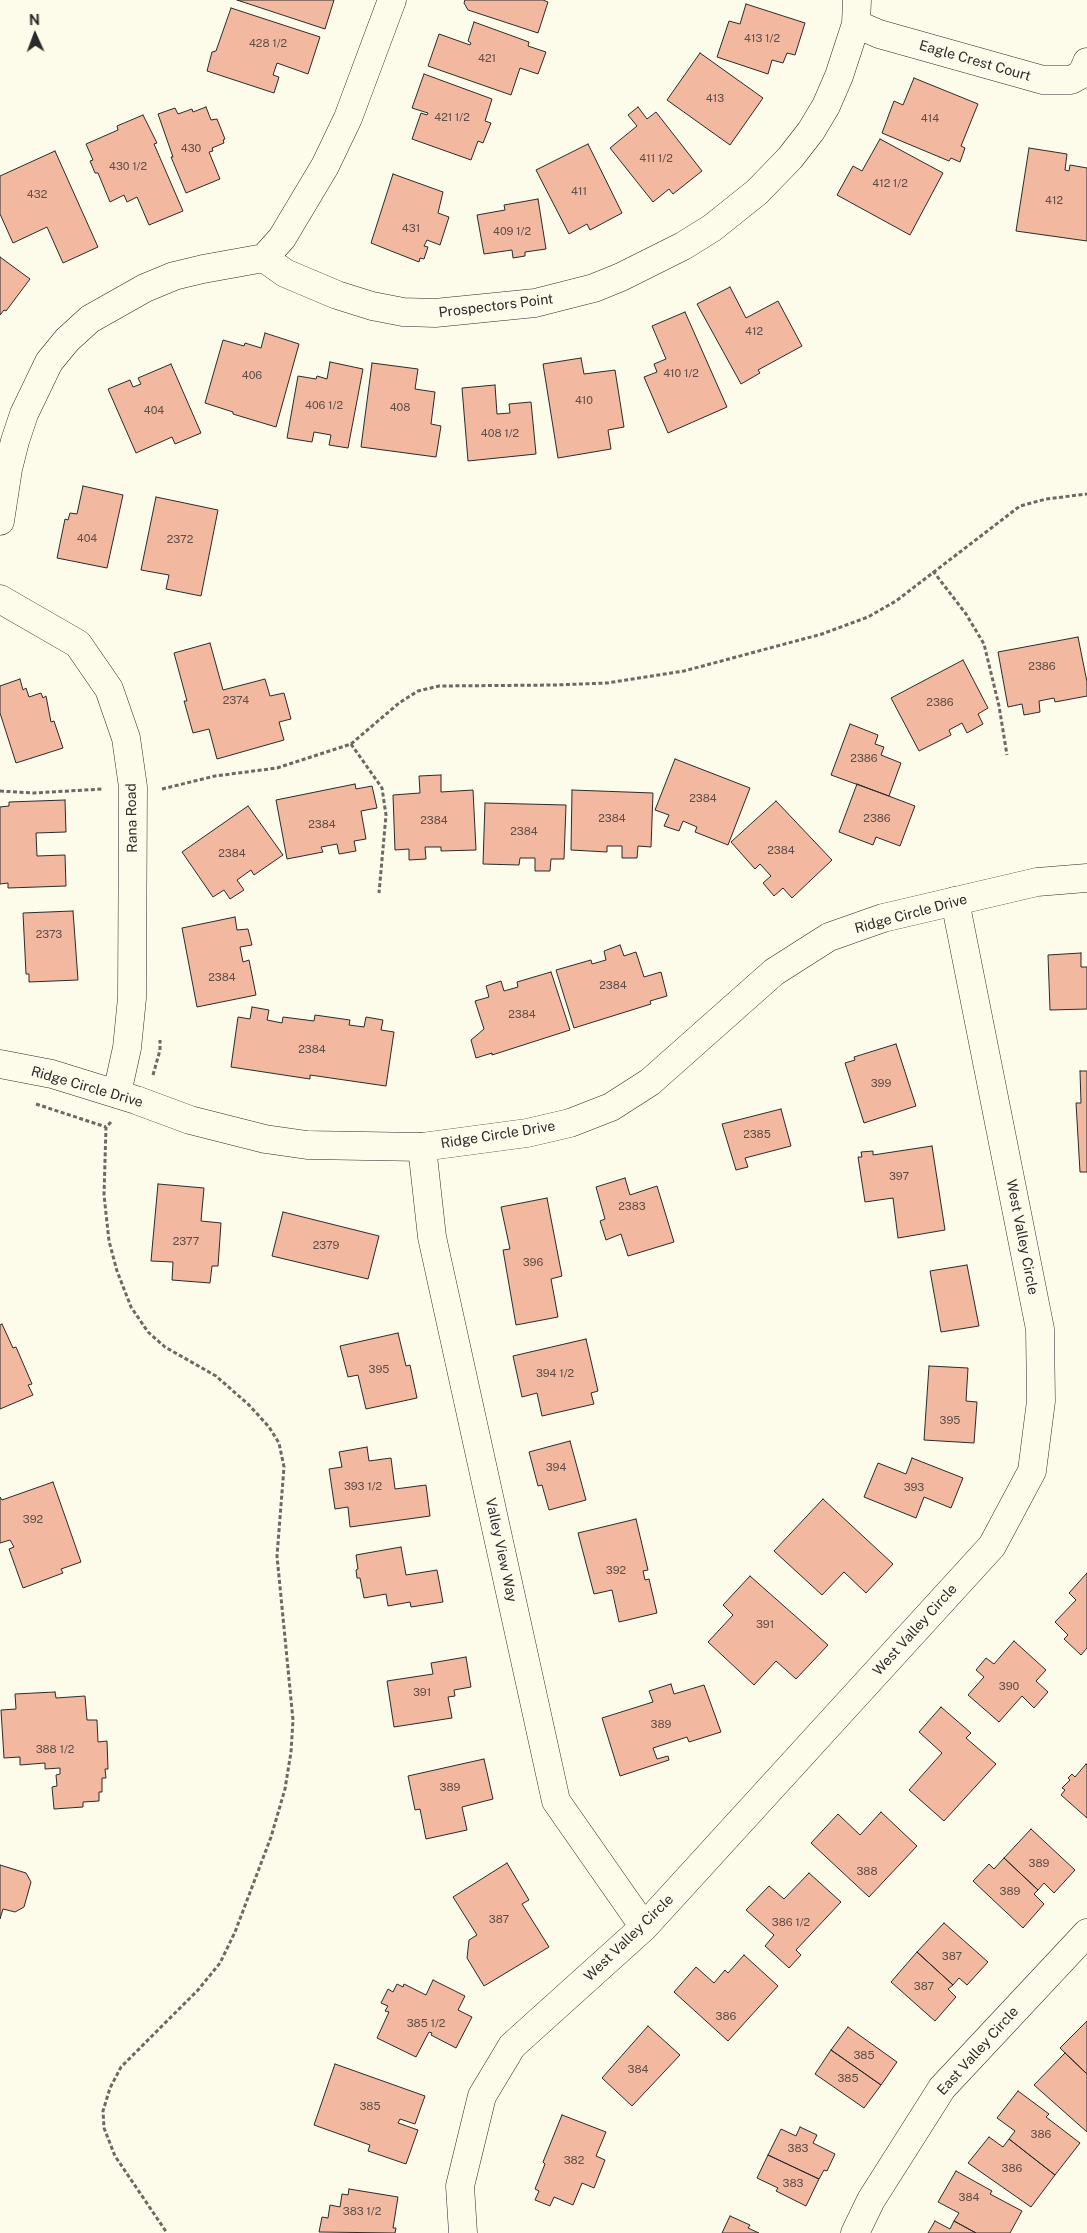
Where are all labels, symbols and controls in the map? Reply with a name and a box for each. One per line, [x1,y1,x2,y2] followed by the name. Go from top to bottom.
[10,10,60,60] north arrow
[29,12,40,28] text: N
[744,32,780,46] house number: 413 1/2
[249,37,287,51] house number: 428 1/2
[917,37,1033,85] street label: Eagle Crest Court
[478,52,496,66] house number: 421
[706,92,724,106] house number: 413
[434,111,470,125] house number: 421 1/2
[921,112,939,126] house number: 414
[181,142,201,156] house number: 430
[639,152,673,166] house number: 411 1/2
[109,160,147,174] house number: 430 1/2
[872,177,908,191] house number: 412 1/2
[571,185,587,199] house number: 411
[27,188,47,202] house number: 432
[1045,194,1063,208] house number: 412
[402,222,420,236] house number: 431
[493,225,531,239] house number: 409 1/2
[438,291,554,321] street label: Prospectors Point
[745,325,763,339] house number: 412
[663,367,699,381] house number: 410 1/2
[242,369,262,383] house number: 406
[575,394,593,408] house number: 410
[305,399,343,413] house number: 406 1/2
[390,401,410,415] house number: 408
[144,404,164,418] house number: 404
[481,427,519,441] house number: 408 1/2
[77,532,97,546] house number: 404
[167,533,193,547] house number: 2372
[1028,660,1056,674] house number: 2386
[223,694,249,708] house number: 2374
[926,696,954,710] house number: 2386
[850,752,878,766] house number: 2386
[123,783,141,853] street label: Rana Road
[689,792,717,806] house number: 2384
[598,812,626,826] house number: 2384
[863,812,891,826] house number: 2386
[420,814,448,828] house number: 2384
[308,818,336,832] house number: 2384
[510,825,538,839] house number: 2384
[767,844,795,858] house number: 2384
[218,847,246,861] house number: 2384
[853,891,969,937] street label: Ridge Circle Drive
[36,928,62,942] house number: 2373
[208,971,236,985] house number: 2384
[599,979,627,993] house number: 2384
[508,1008,536,1022] house number: 2384
[298,1043,326,1057] house number: 2384
[29,1063,145,1111] street label: Ridge Circle Drive
[871,1077,891,1091] house number: 399
[440,1118,556,1152] street label: Ridge Circle Drive
[743,1128,771,1142] house number: 2385
[889,1170,909,1184] house number: 397
[1003,1178,1041,1296] street label: West Valley Circle
[618,1200,646,1214] house number: 2383
[173,1235,199,1249] house number: 2377
[313,1239,339,1253] house number: 2379
[523,1256,543,1270] house number: 396
[369,1363,389,1377] house number: 395
[536,1367,574,1381] house number: 394 1/2
[940,1414,960,1428] house number: 395
[546,1461,566,1475] house number: 394
[344,1480,382,1494] house number: 393 1/2
[904,1481,924,1495] house number: 393
[482,1496,520,1604] street label: Valley View Way
[23,1513,43,1527] house number: 392
[606,1564,626,1578] house number: 392
[869,1581,961,1679] street label: West Valley Circle
[756,1618,774,1632] house number: 391
[999,1680,1019,1694] house number: 390
[413,1686,431,1700] house number: 391
[651,1718,671,1732] house number: 389
[36,1743,74,1757] house number: 388 1/2
[440,1781,460,1795] house number: 389
[1029,1857,1049,1871] house number: 389
[856,1865,878,1879] house number: 388
[1000,1885,1020,1899] house number: 389
[581,1891,677,1985] street label: West Valley Circle
[489,1913,509,1927] house number: 387
[772,1916,810,1930] house number: 386 1/2
[942,1950,962,1964] house number: 387
[914,1980,934,1994] house number: 387
[934,2003,1022,2099] street label: East Valley Circle
[716,2010,736,2024] house number: 386
[407,2017,445,2031] house number: 385 1/2
[853,2049,875,2063] house number: 385
[628,2063,648,2077] house number: 384
[837,2072,859,2086] house number: 385
[359,2100,381,2114] house number: 385
[1031,2128,1051,2142] house number: 386
[788,2142,808,2156] house number: 383
[564,2154,584,2168] house number: 382
[1002,2162,1022,2176] house number: 386
[783,2177,803,2191] house number: 383
[959,2191,979,2205] house number: 384
[343,2205,381,2219] house number: 383 1/2

